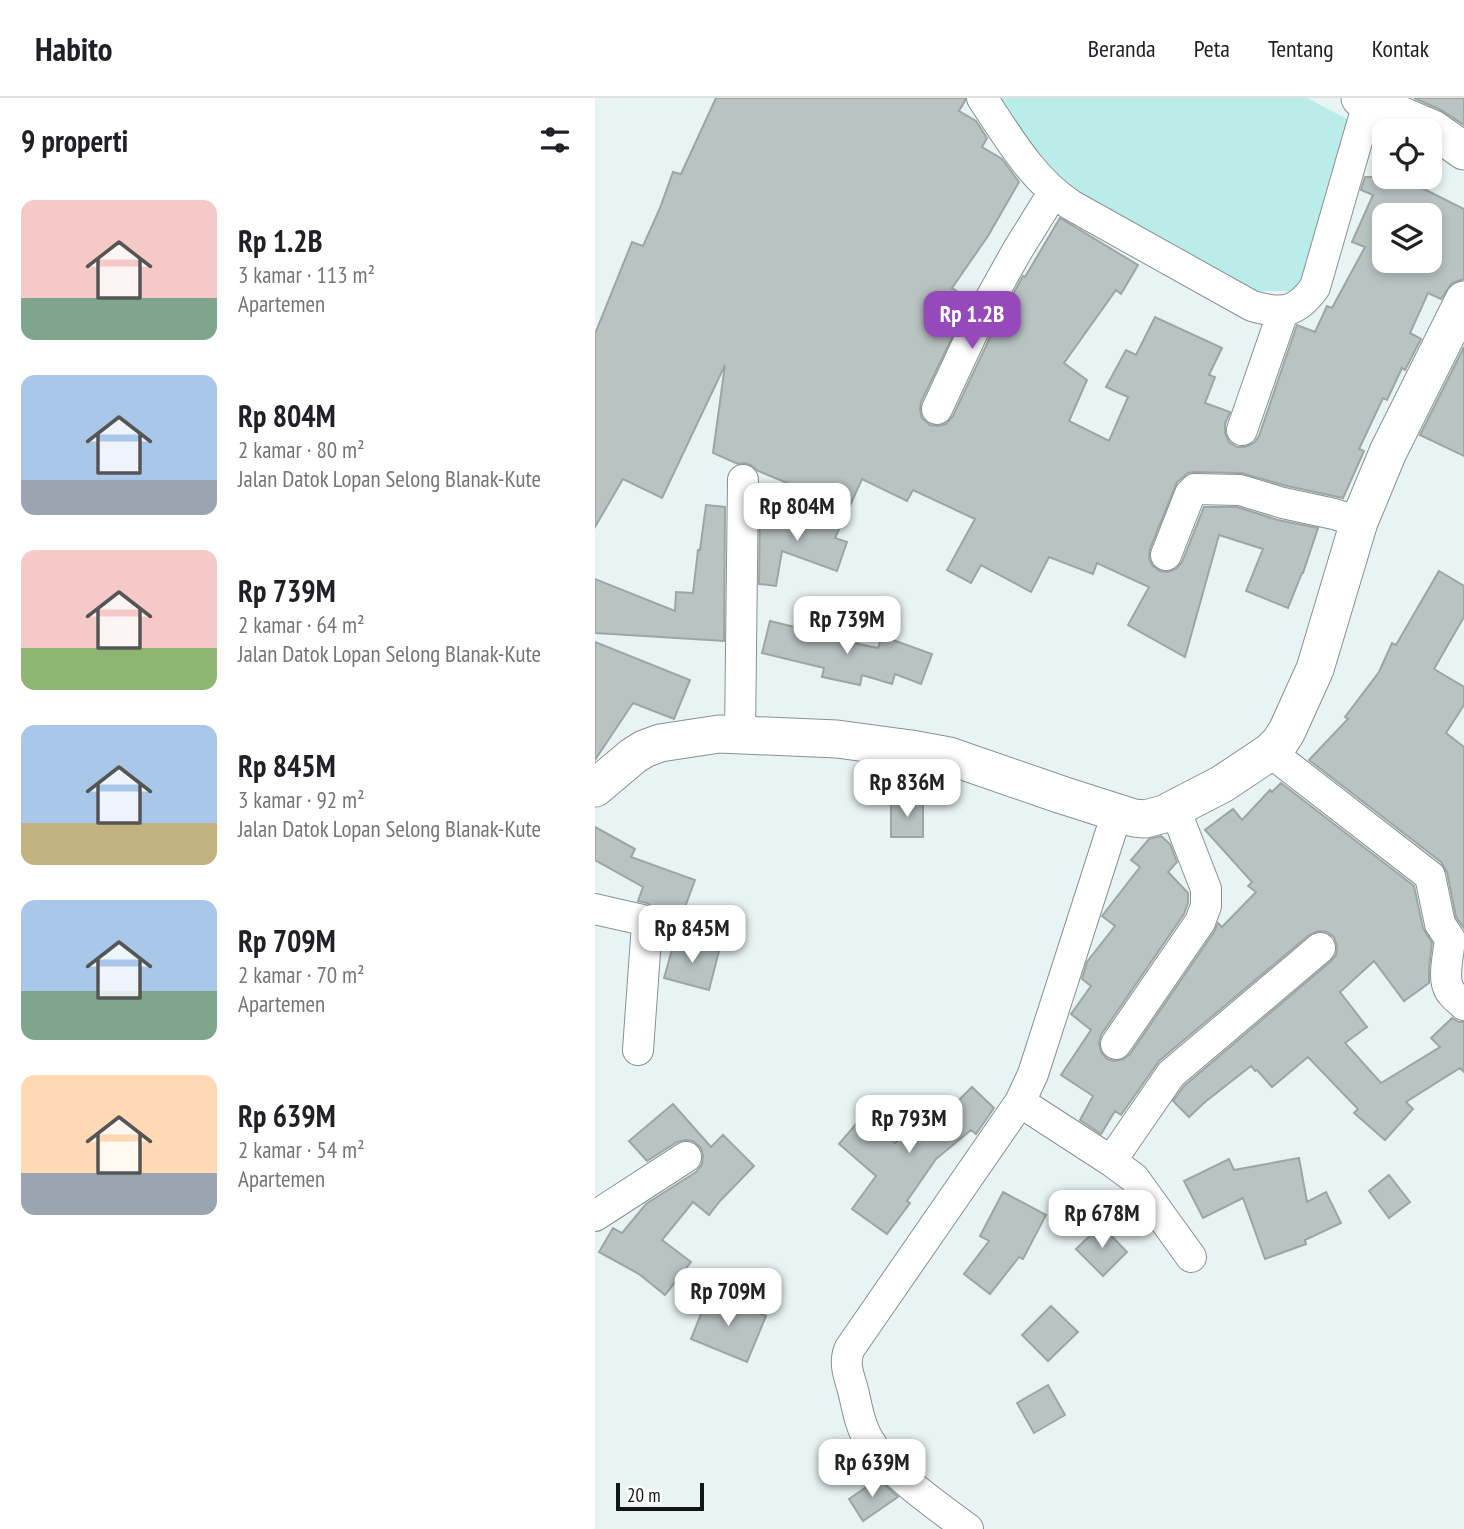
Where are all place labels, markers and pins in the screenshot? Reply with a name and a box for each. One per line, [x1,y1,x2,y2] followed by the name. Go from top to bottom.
[907,292,1037,351] pin: Rp 1.2B
[732,484,862,543] pin: Rp 804M
[782,596,912,656] pin: Rp 739M
[842,760,972,819] pin: Rp 836M
[627,906,757,965] pin: Rp 845M
[844,1096,974,1155] pin: Rp 793M
[1037,1190,1167,1250] pin: Rp 678M
[663,1268,793,1328] pin: Rp 709M
[807,1440,937,1499] pin: Rp 639M

